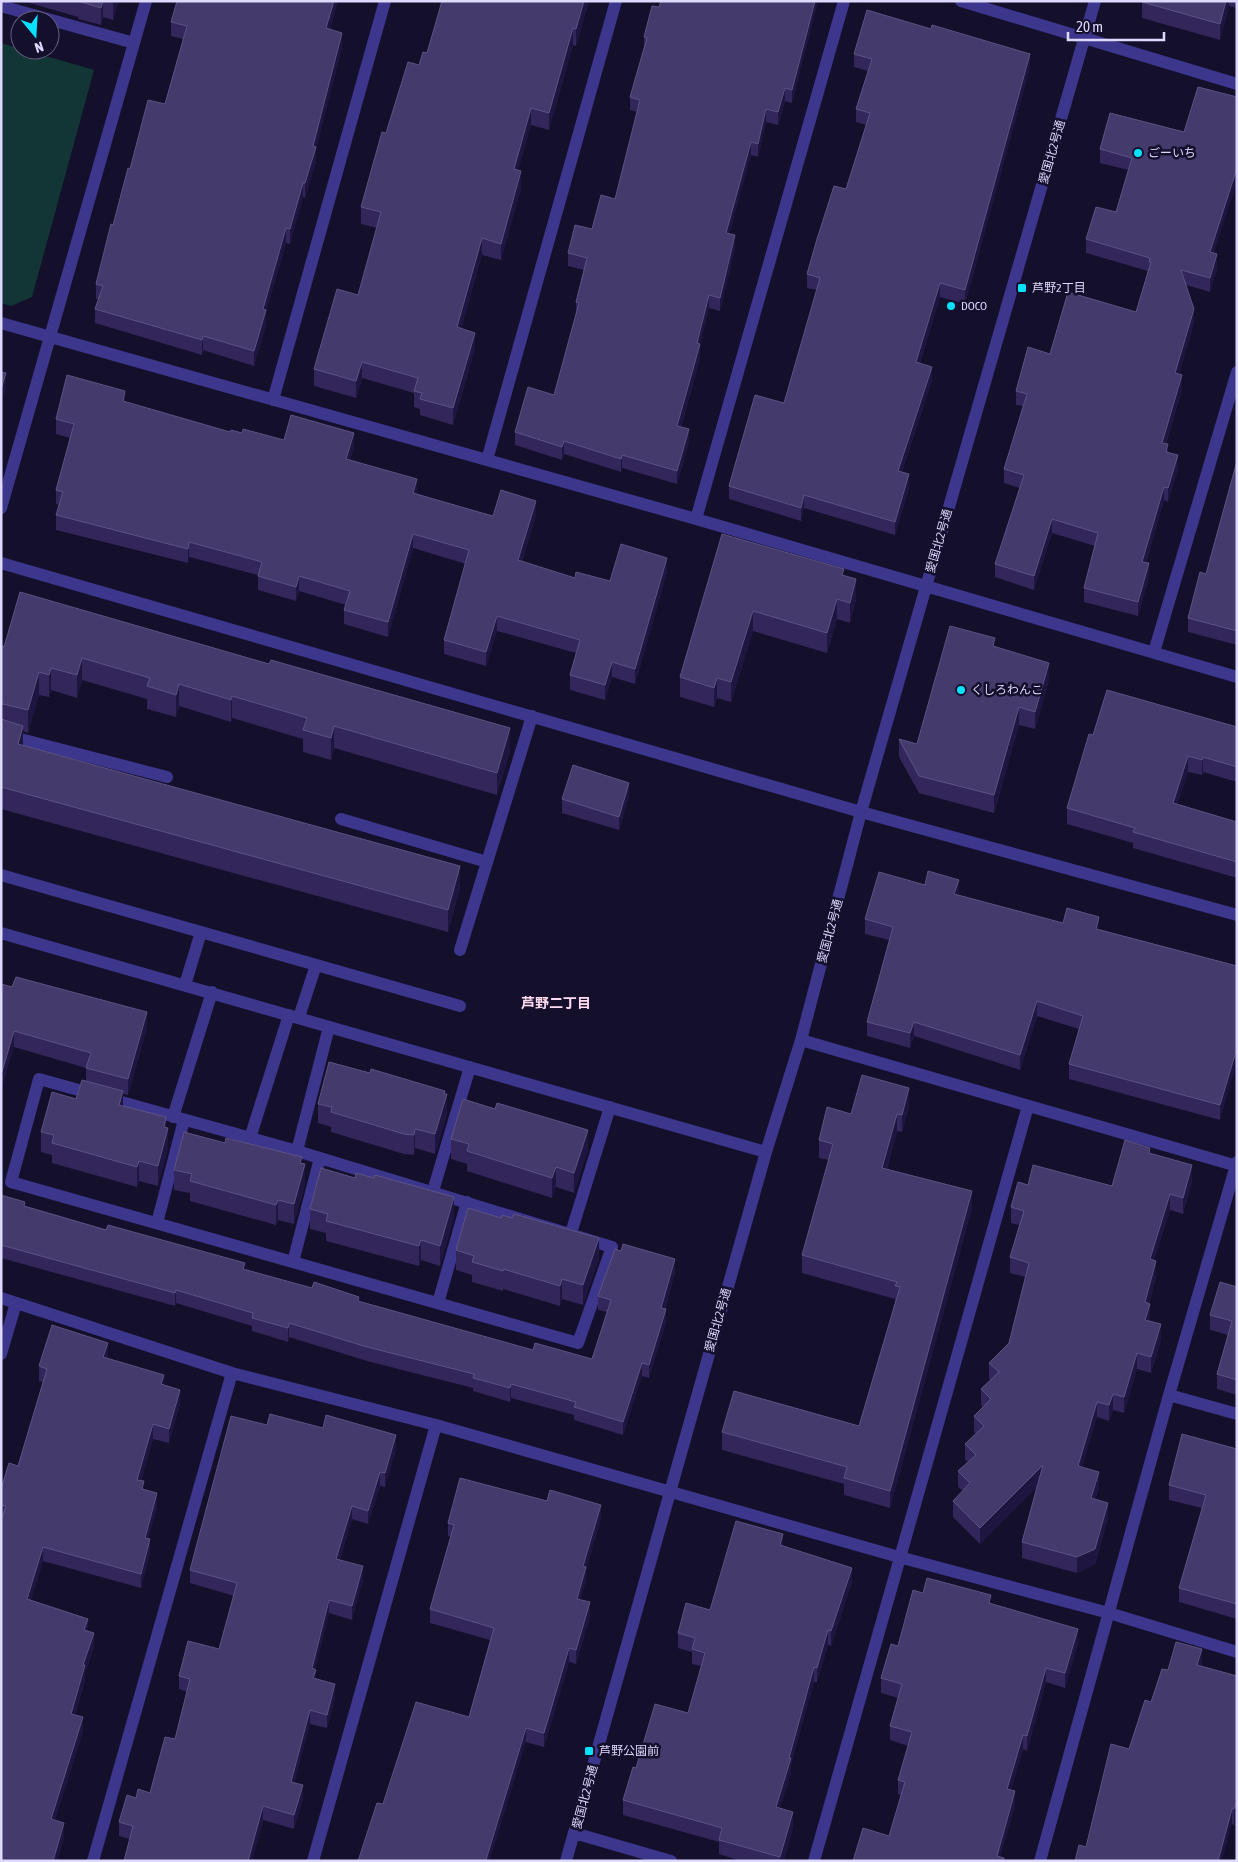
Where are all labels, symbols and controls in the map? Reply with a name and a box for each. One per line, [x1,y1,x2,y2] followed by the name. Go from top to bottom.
[10,10,60,60] north arrow
[1068,10,1164,42] scale bar
[1076,18,1103,35] text: 20 m
[33,38,45,56] text: N
[1036,119,1068,185] street label: 愛国北2号通
[1148,146,1196,160] place label: ごーいち
[1132,147,1144,159] marker: ごーいち
[1032,281,1086,295] place label: 芦野2丁目
[1016,282,1028,294] marker: 芦野2丁目
[961,299,987,313] place label: DOCO
[945,300,957,312] marker: DOCO
[923,508,955,574] street label: 愛国北2号通
[971,683,1043,697] place label: くしろわんこ
[955,684,967,696] marker: くしろわんこ
[815,897,845,965] street label: 愛国北2号通
[521,995,591,1011] district label: 芦野二丁目
[702,1287,734,1353] street label: 愛国北2号通
[599,1744,659,1758] place label: 芦野公園前
[583,1745,595,1757] marker: 芦野公園前
[570,1763,600,1831] street label: 愛国北2号通

